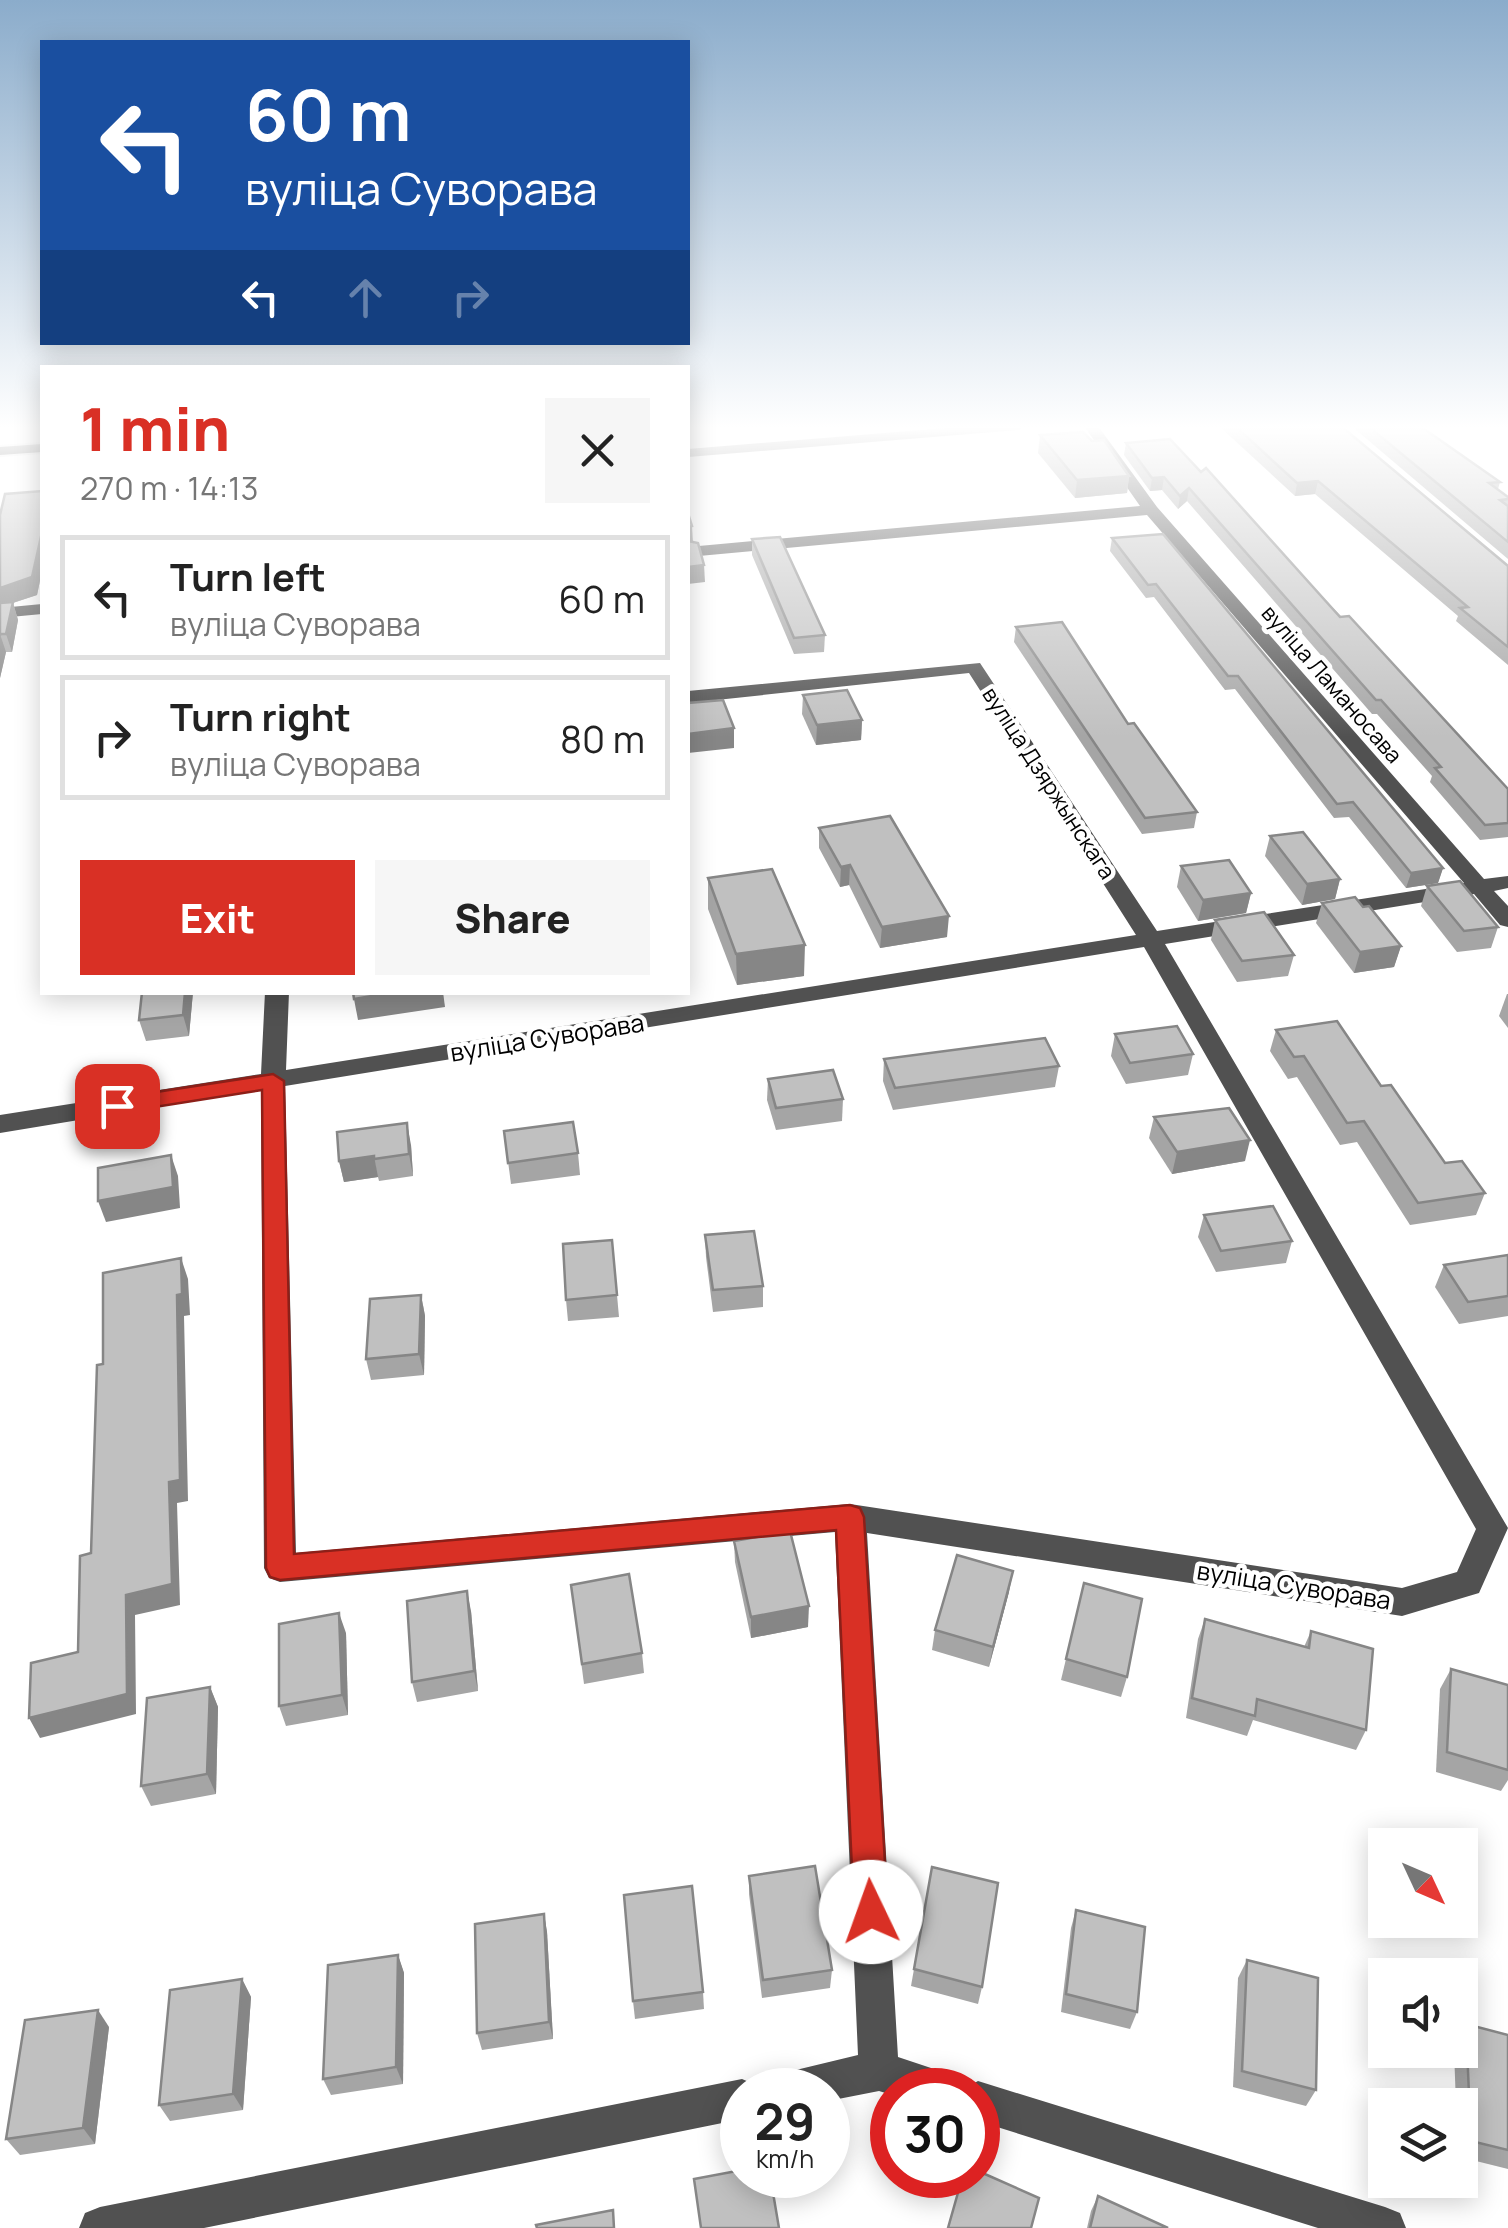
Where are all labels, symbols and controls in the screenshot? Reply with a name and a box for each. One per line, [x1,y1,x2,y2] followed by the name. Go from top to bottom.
[245,66,412,162] text: 60 m
[80,80,210,210] icon: left
[245,157,598,219] text: вуліца Суворава
[233,270,288,325] icon: left
[338,270,393,325] icon: ahead
[443,270,498,325] icon: right
[80,387,230,469] text: 1 min
[545,398,650,503] button: close
[80,466,259,510] text: 270 m · 14:13
[170,550,326,602] text: Turn left
[85,570,140,625] icon: left
[558,572,645,624] text: 60 m
[1255,599,1409,769] street label: вуліца Ламаносава
[170,602,421,646] text: вуліца Суворава
[976,681,1122,885] street label: вуліца Дзяржынскага
[170,690,351,742] text: Turn right
[85,710,140,765] icon: right
[560,712,645,764] text: 80 m
[170,742,421,786] text: вуліца Суворава
[80,860,355,975] button: Exit
[375,860,650,975] button: Share
[448,1004,646,1070] street label: вуліца Суворава
[75,1064,160,1149] pin
[90,1079,145,1134] icon: arrive
[1195,1552,1393,1618] street label: вуліца Суворава
[1368,1828,1478,1938] north arrow
[1368,1828,1478,2198] map controls
[819,1860,923,1964] position arrow
[1368,1958,1478,2068] button: sound
[870,2068,1000,2198] speed limit sign: 30
[755,2087,815,2155] text: 29
[1368,2088,1478,2198] button: layers
[756,2141,814,2176] text: km/h

